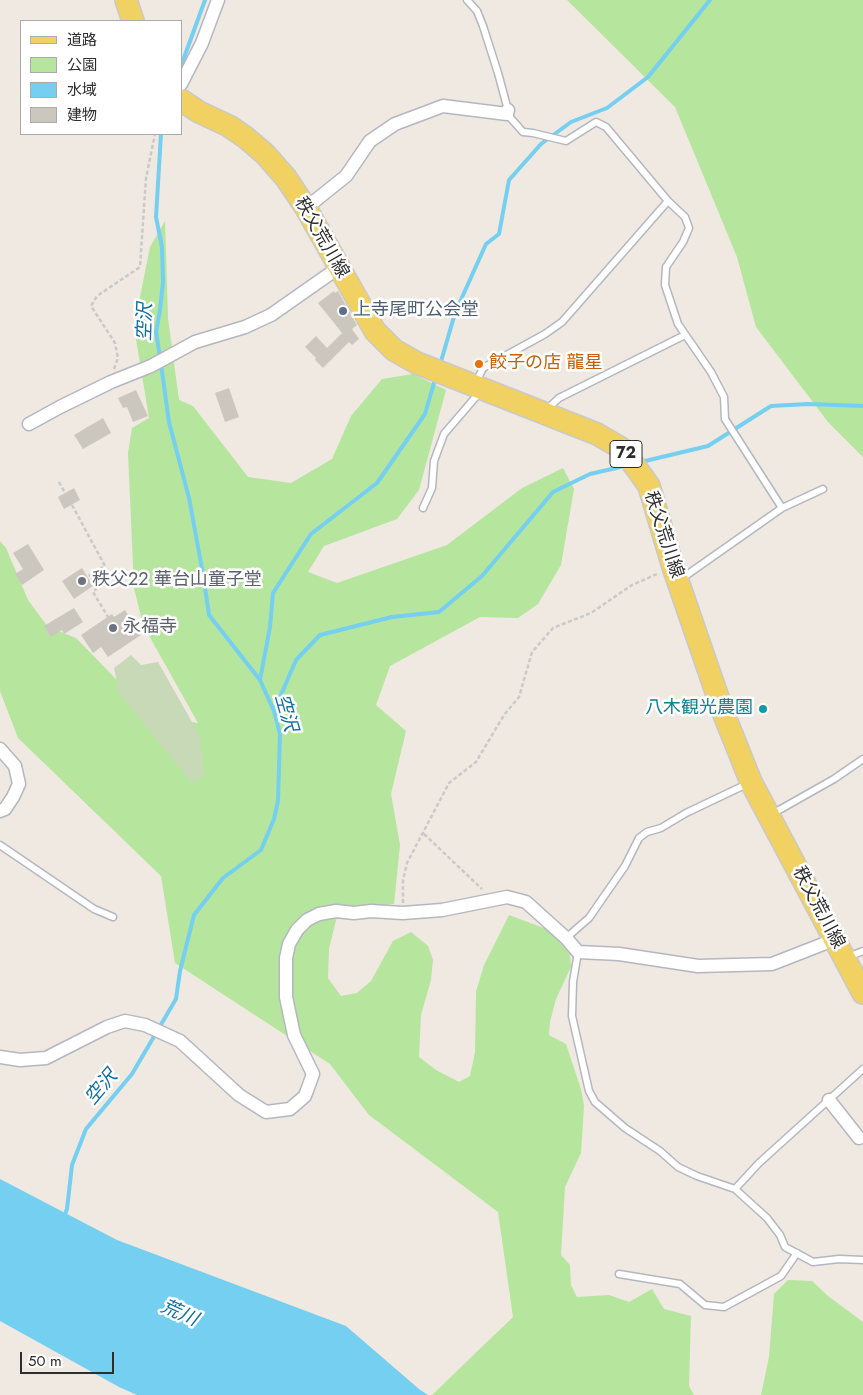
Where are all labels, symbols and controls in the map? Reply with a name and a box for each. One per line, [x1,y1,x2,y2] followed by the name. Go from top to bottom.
[20,20,182,135] legend
[67,29,97,51] text: 道路
[67,54,97,76] text: 公園
[67,79,97,101] text: 水域
[67,104,97,126] text: 建物
[289,194,353,282] street label: 秩父荒川線
[353,300,479,322] place label: 上寺尾町公会堂
[134,303,158,341] water label: 空沢
[337,305,349,317] marker: 上寺尾町公会堂
[489,353,602,375] place label: 餃子の店 龍星
[473,358,485,370] marker: 餃子の店 龍星
[610,440,642,468] road number: 72
[639,489,687,581] street label: 秩父荒川線
[92,570,262,592] place label: 秩父22 華台山童子堂
[76,575,88,587] marker: 秩父22 華台山童子堂
[123,617,177,639] place label: 永福寺
[107,622,119,634] marker: 永福寺
[269,692,301,734] water label: 空沢
[645,698,753,720] place label: 八木観光農園
[757,703,769,715] marker: 八木観光農園
[787,863,849,953] street label: 秩父荒川線
[81,1066,123,1110] water label: 空沢
[157,1296,201,1332] water label: 荒川
[22,1342,116,1374] scale bar
[28,1350,62,1372] text: 50 m

